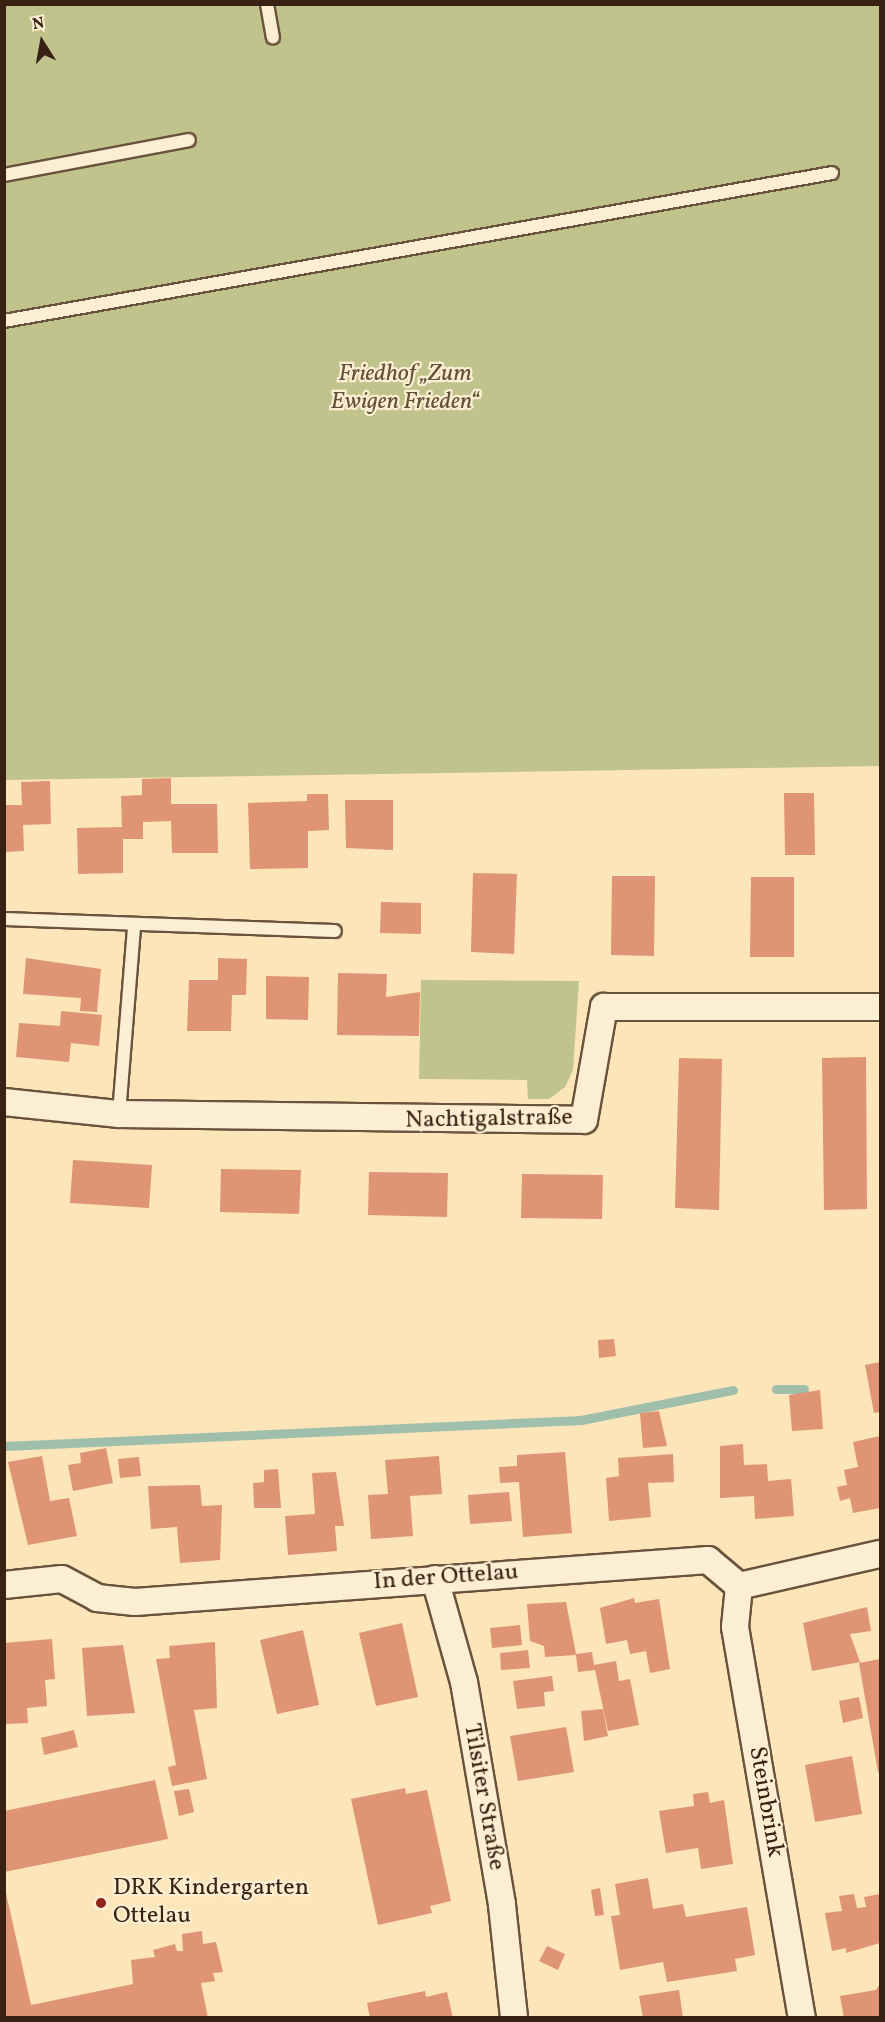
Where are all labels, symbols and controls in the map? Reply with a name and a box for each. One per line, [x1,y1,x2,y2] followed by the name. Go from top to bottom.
[12,12,72,72] north arrow
[31,12,46,36] text: N
[331,361,479,417] park label: Friedhof „Zum Ewigen Frieden“
[405,1104,573,1136] street label: Nachtigalstraße
[373,1559,519,1597] street label: In der Ottelau
[456,1721,510,1873] street label: Tilsiter Straße
[741,1744,789,1860] street label: Steinbrink
[113,1875,309,1931] place label: DRK Kindergarten Ottelau
[94,1896,108,1910] marker: DRK Kindergarten Ottelau

